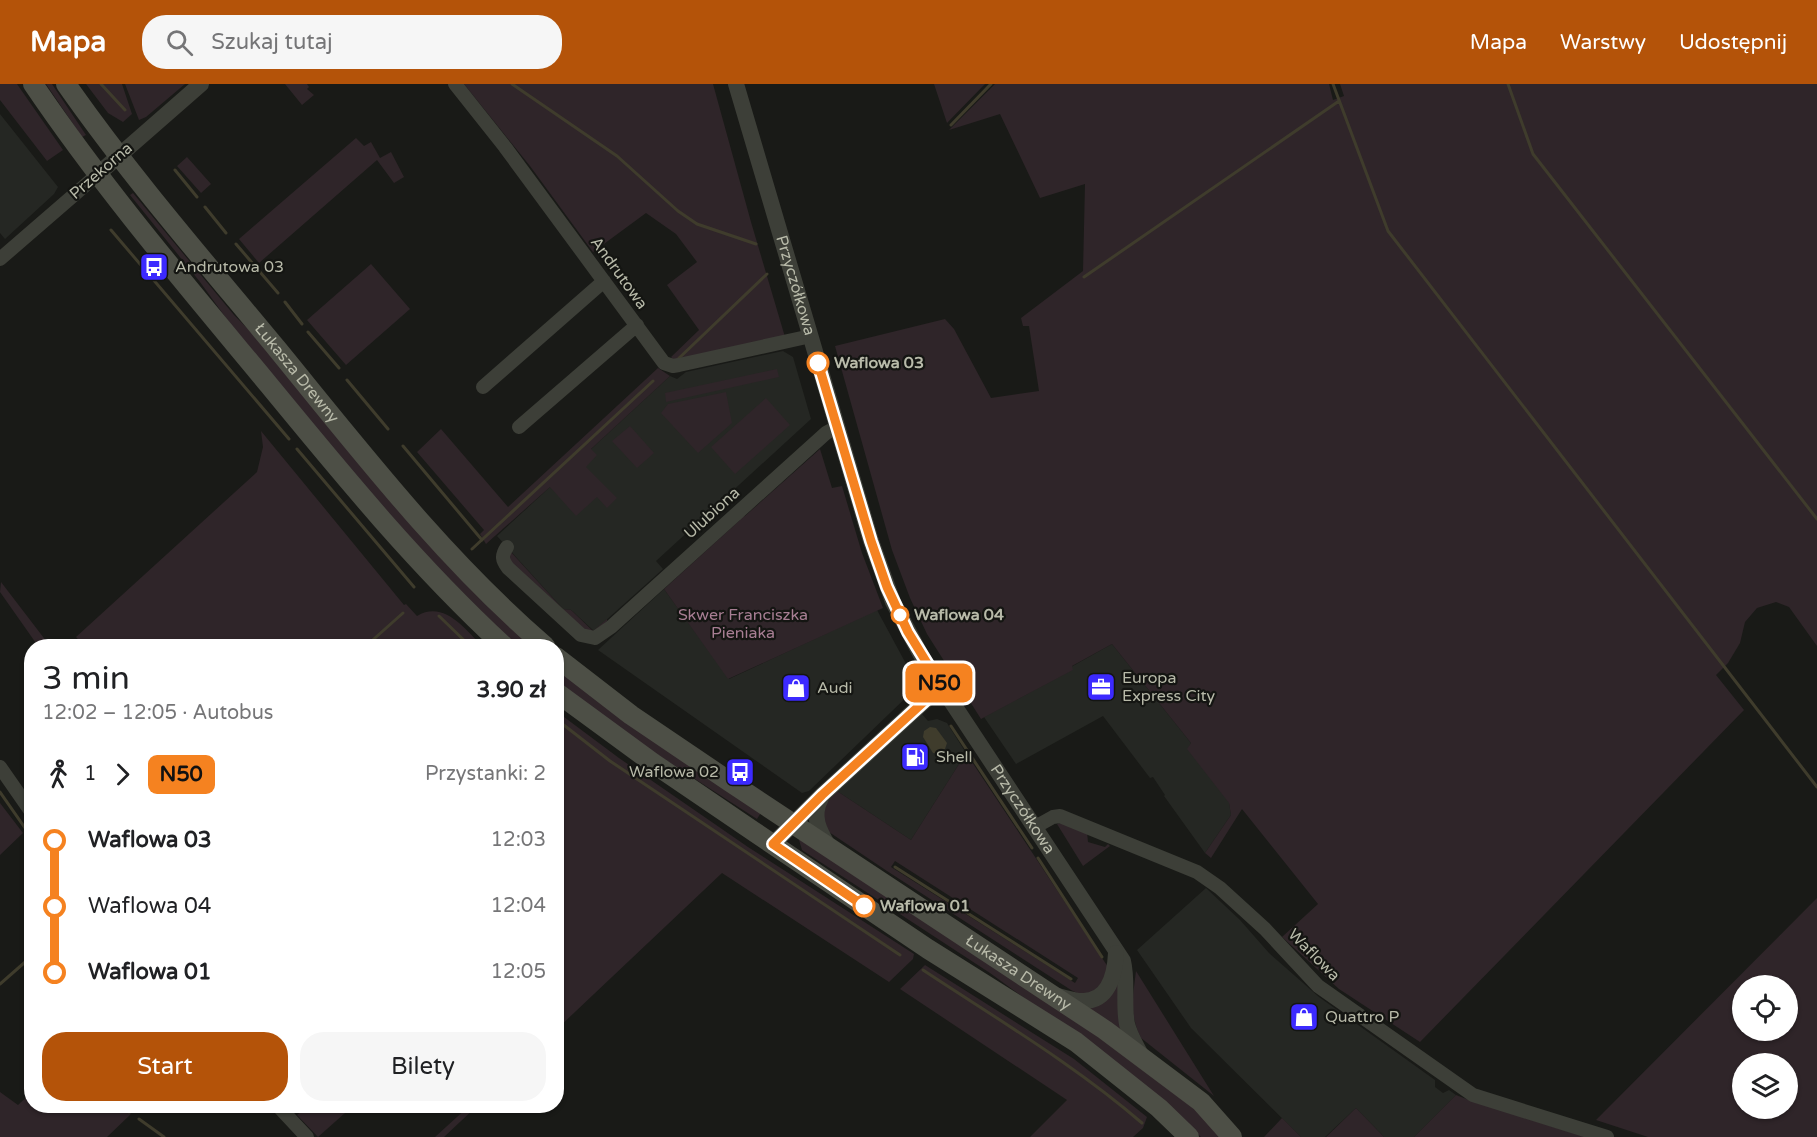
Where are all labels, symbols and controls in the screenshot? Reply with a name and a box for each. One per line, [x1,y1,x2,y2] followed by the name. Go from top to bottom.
[142,15,562,69] search box
[30,25,106,59] text: Mapa
[163,26,196,59] icon: search
[211,29,333,55] text: Szukaj tutaj
[1470,30,1527,55] text: Mapa
[1560,30,1646,55] text: Warstwy
[1679,30,1787,55] text: Udostępnij
[65,138,137,204] street label: Przekorna
[586,233,652,313] street label: Andrutowa
[771,233,820,338] street label: Przyczółkowa
[138,251,170,283] bus stop icon: Andrutowa 03
[175,257,284,277] place label: Andrutowa 03
[250,319,344,427] street label: Łukasza Drewny
[807,352,829,374] marker: Waflowa 03
[834,353,924,373] place label: Waflowa 03
[680,483,744,543] street label: Ulubiona
[678,605,808,643] park label: Skwer Franciszka Pieniaka
[914,605,1004,625] place label: Waflowa 04
[891,606,909,624] marker: Waflowa 04
[42,659,130,698] text: 3 min
[904,664,974,702] line badge: N50
[1122,668,1216,706] place label: Europa Express City
[917,671,961,696] text: N50
[1085,671,1117,703] office icon: Europa Express City
[780,672,812,704] shop icon: Audi
[476,677,546,703] text: 3.90 zł
[817,678,853,698] place label: Audi
[42,701,273,725] text: 12:02 – 12:05 · Autobus
[899,741,931,773] fuel station icon: Shell
[936,747,973,767] place label: Shell
[724,756,756,788] bus stop icon: Waflowa 02
[42,758,75,791] icon: walk
[106,758,139,791] icon: forward
[986,761,1059,858] street label: Przyczółkowa
[84,762,97,786] text: 1
[160,762,203,787] text: N50
[425,762,546,786] text: Przystanki: 2
[629,762,719,782] place label: Waflowa 02
[88,827,212,853] text: Waflowa 03
[491,828,546,852] text: 12:03
[88,893,212,919] text: Waflowa 04
[491,894,546,918] text: 12:04
[853,895,875,917] marker: Waflowa 01
[880,896,970,916] place label: Waflowa 01
[1284,925,1344,985] street label: Waflowa
[961,930,1075,1015] street label: Łukasza Drewny
[88,959,212,985] text: Waflowa 01
[491,960,546,984] text: 12:05
[1732,975,1798,1119] map controls
[1732,975,1798,1041] button: locate
[1288,1001,1320,1033] shop icon: Quattro P
[1325,1007,1399,1027] place label: Quattro P
[42,1032,288,1101] button: Start
[300,1032,546,1101] button: Bilety
[1732,1053,1798,1119] button: layers

